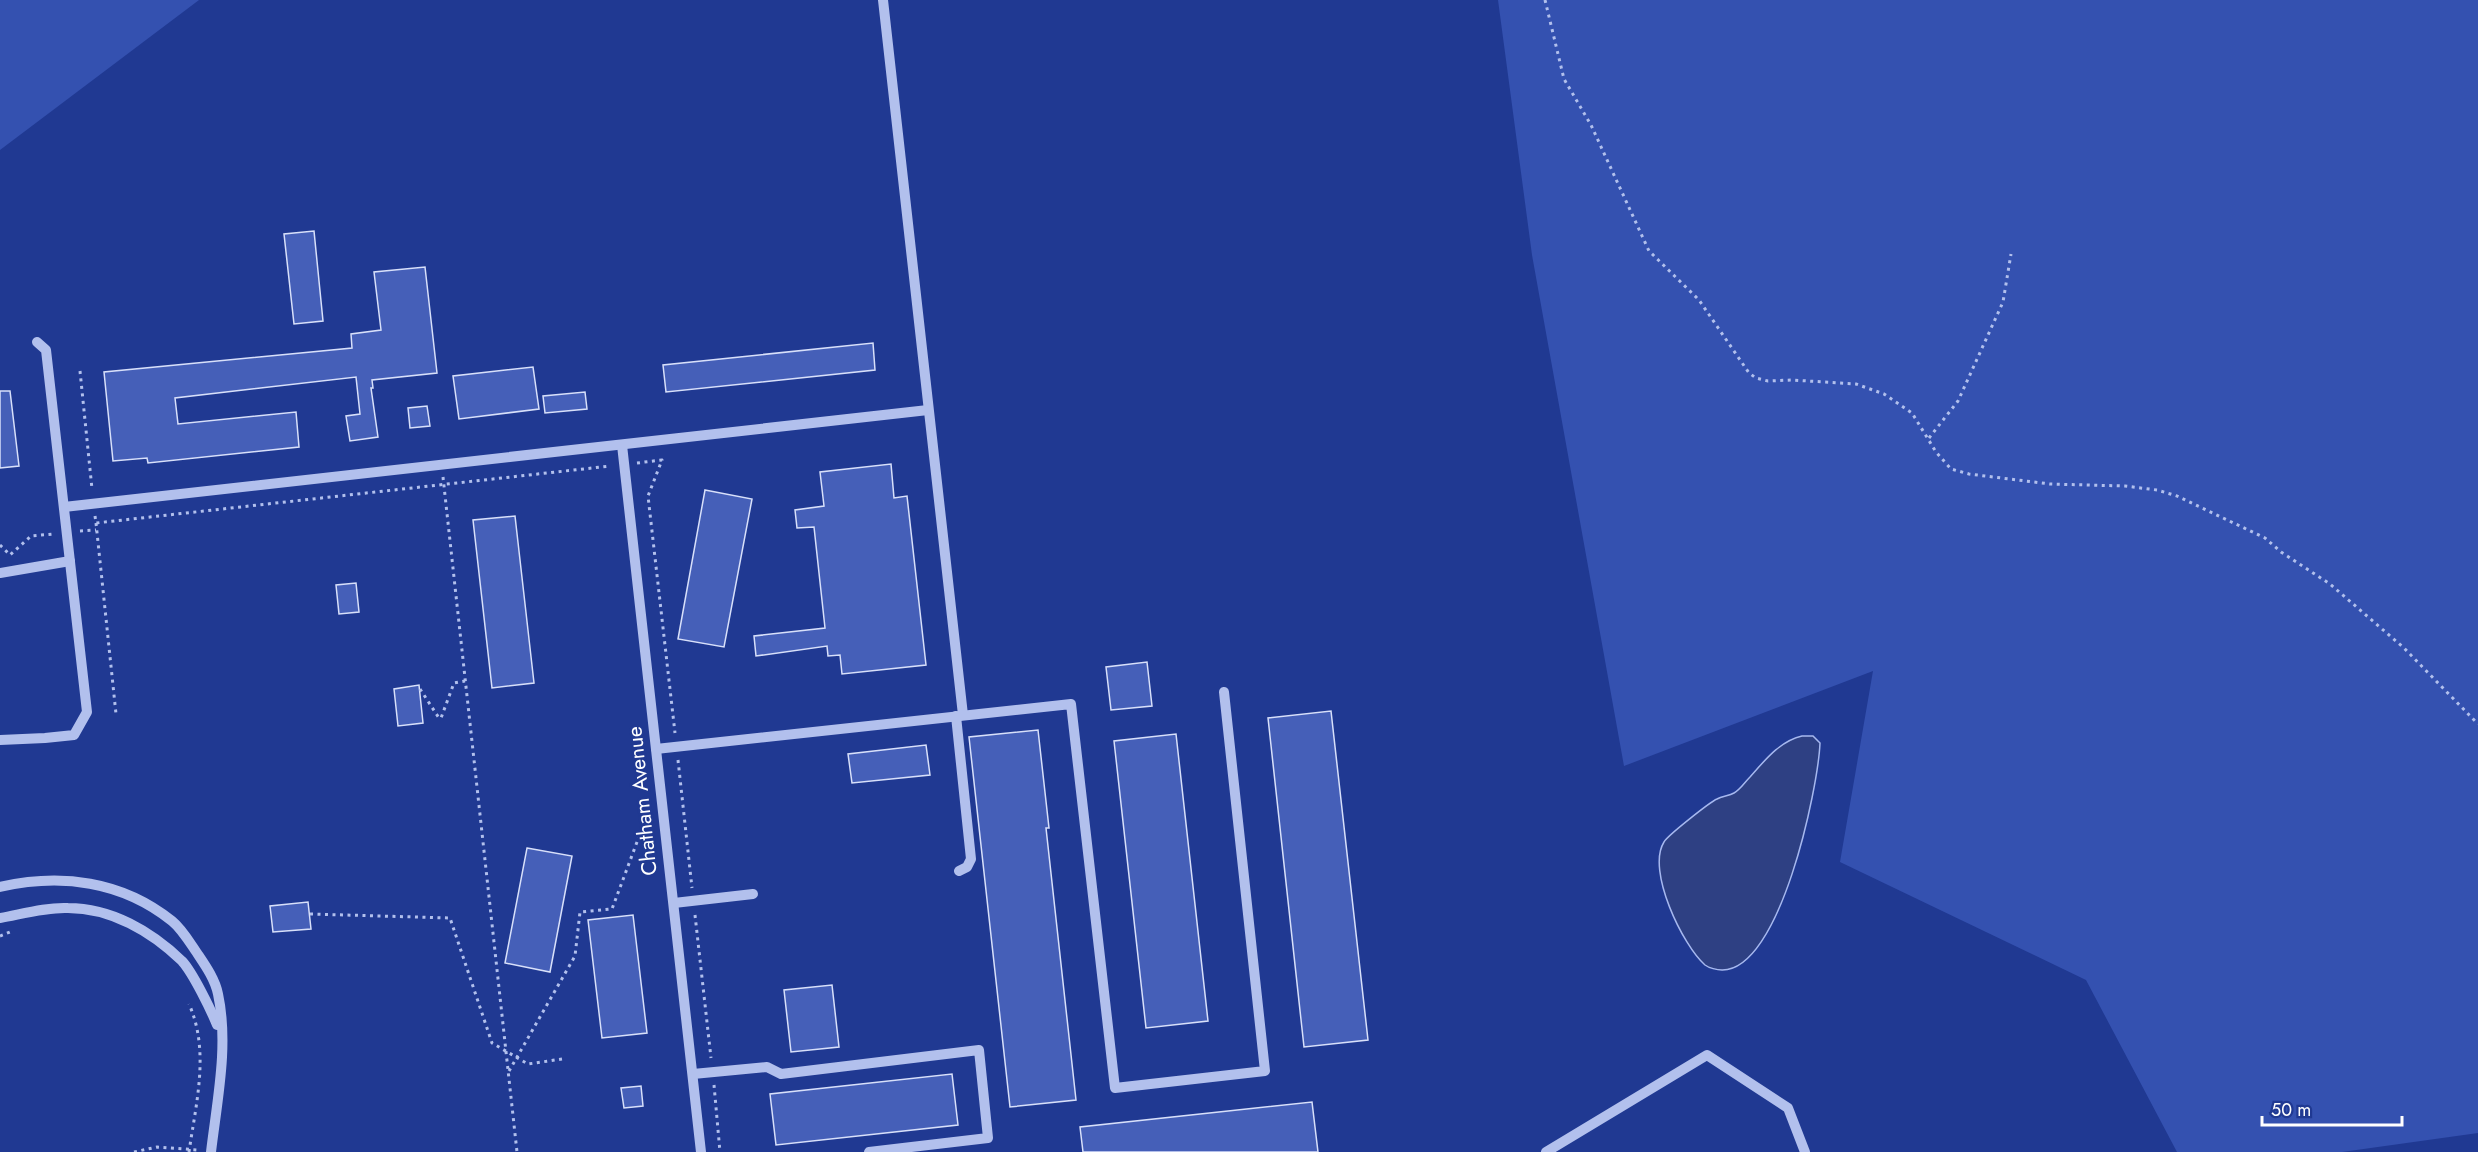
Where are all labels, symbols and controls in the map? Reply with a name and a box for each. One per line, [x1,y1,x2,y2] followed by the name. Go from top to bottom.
[619,725,665,877] street label: Chatham Avenue
[2262,1089,2402,1127] scale bar
[2271,1097,2311,1123] text: 50 m

